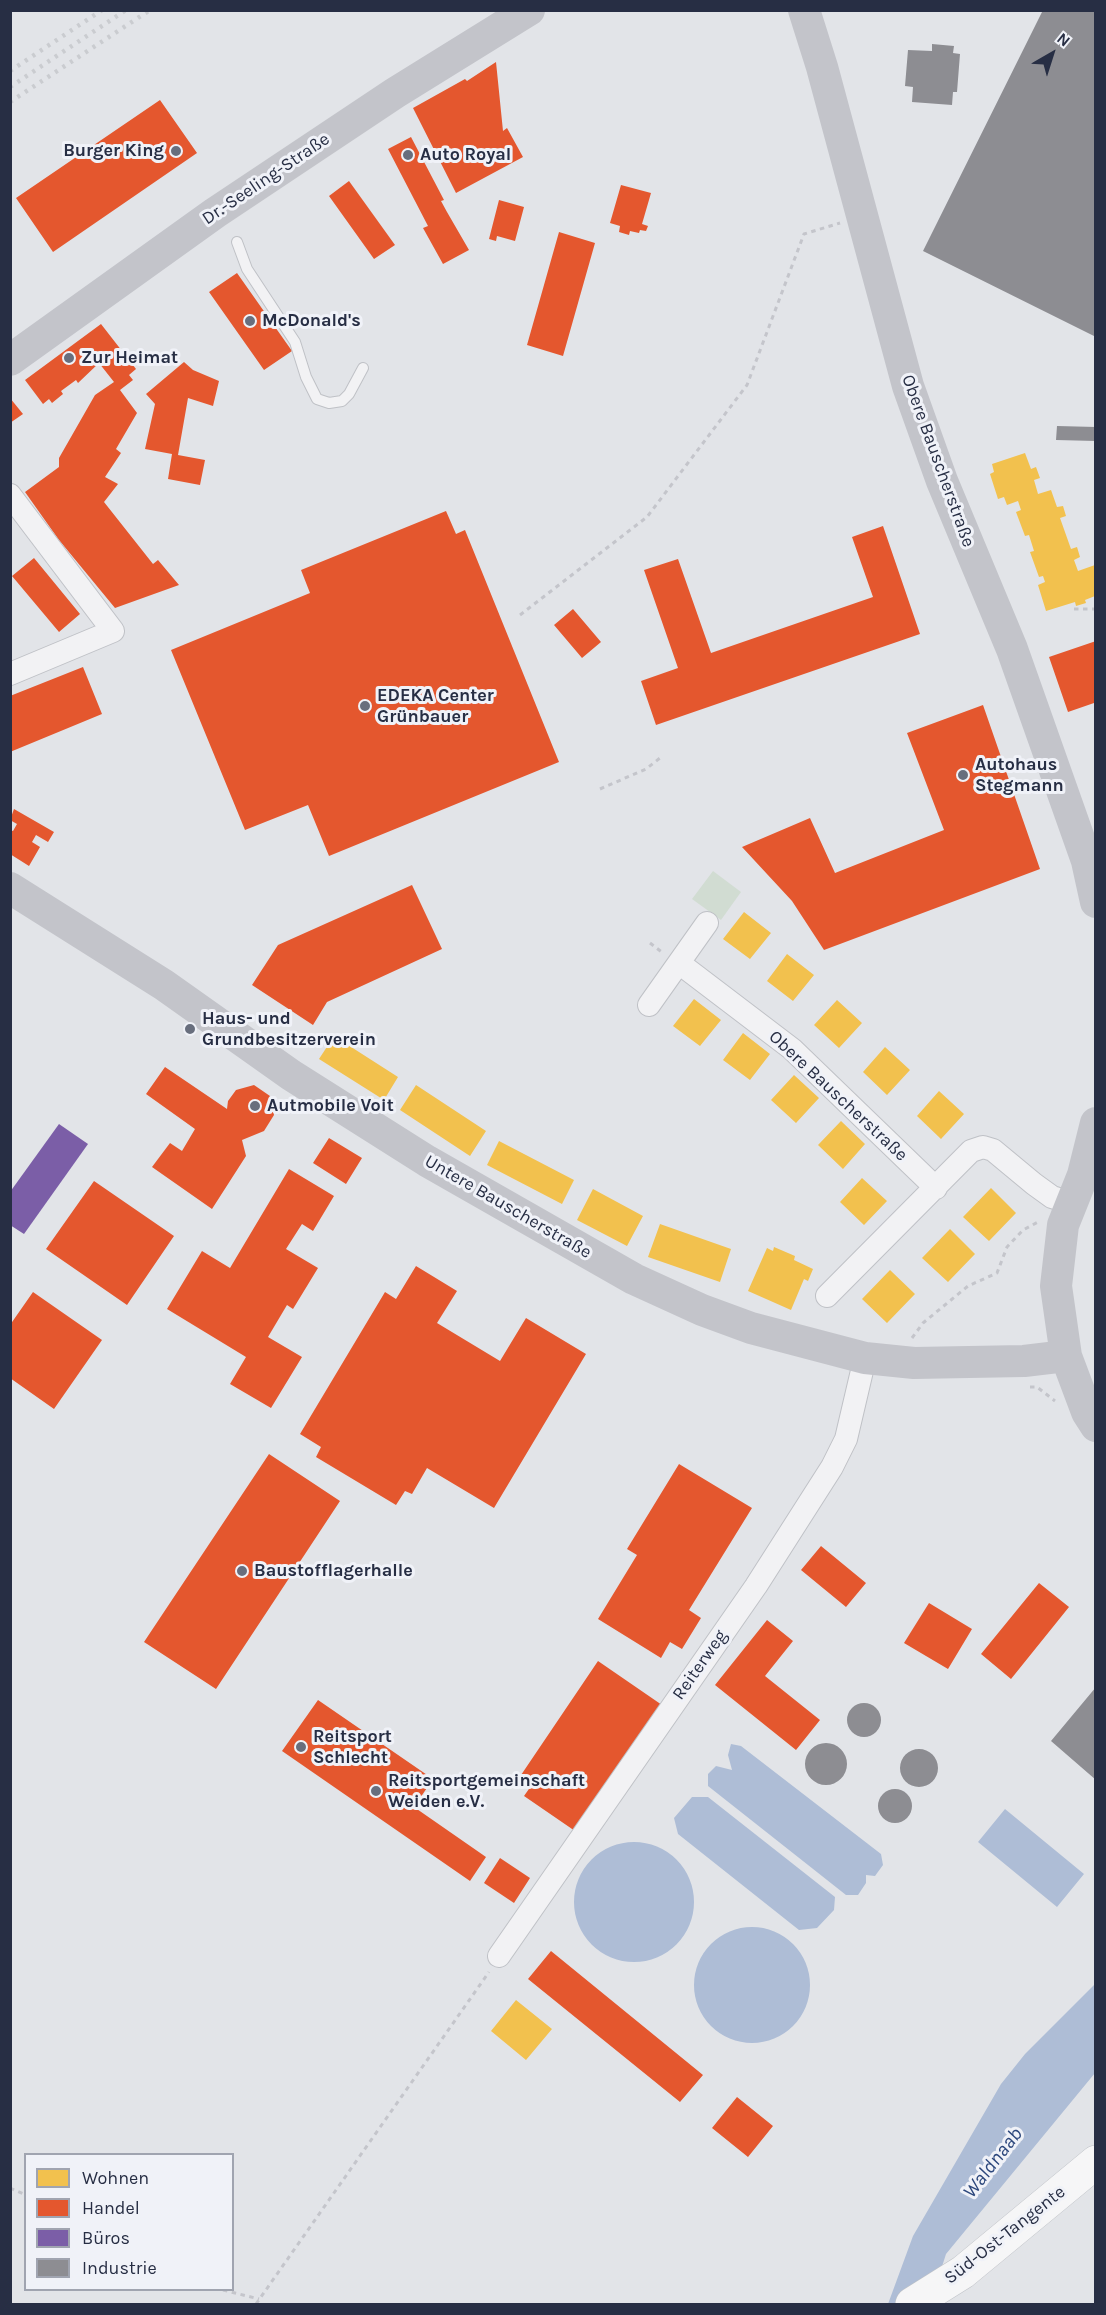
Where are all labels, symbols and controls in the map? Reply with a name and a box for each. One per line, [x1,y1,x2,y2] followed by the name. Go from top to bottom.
[1022,24,1082,84] north arrow
[1053,29,1074,51] text: N
[198,128,334,230] street label: Dr.-Seeling-Straße
[63,140,164,162] place label: Burger King
[169,144,183,158] marker: Burger King
[420,144,511,166] place label: Auto Royal
[401,148,415,162] marker: Auto Royal
[262,310,361,332] place label: McDonald's
[243,314,257,328] marker: McDonald's
[81,347,178,369] place label: Zur Heimat
[62,351,76,365] marker: Zur Heimat
[897,372,979,550] street label: Obere Bauscherstraße
[377,685,494,728] place label: EDEKA Center Grünbauer
[358,699,372,713] marker: EDEKA Center Grünbauer
[975,754,1064,796] place label: Autohaus Stegmann
[956,768,970,782] marker: Autohaus Stegmann
[202,1008,376,1050] place label: Haus- und Grundbesitzerverein
[183,1022,197,1036] marker: Haus- und Grundbesitzerverein
[764,1026,912,1166] street label: Obere Bauscherstraße
[267,1095,394,1117] place label: Autmobile Voit
[248,1099,262,1113] marker: Autmobile Voit
[421,1150,595,1264] street label: Untere Bauscherstraße
[254,1560,413,1582] place label: Baustofflagerhalle
[235,1564,249,1578] marker: Baustofflagerhalle
[668,1626,732,1704] street label: Reiterweg
[313,1726,392,1768] place label: Reitsport Schlecht
[294,1740,308,1754] marker: Reitsport Schlecht
[388,1770,585,1812] place label: Reitsportgemeinschaft Weiden e.V.
[369,1784,383,1798] marker: Reitsportgemeinschaft Weiden e.V.
[958,2123,1028,2203] water label: Waldnaab
[24,2153,234,2291] legend
[82,2167,149,2189] text: Wohnen
[940,2181,1070,2289] street label: Süd-Ost-Tangente
[82,2197,140,2219] text: Handel
[82,2227,130,2249] text: Büros
[82,2257,157,2279] text: Industrie

